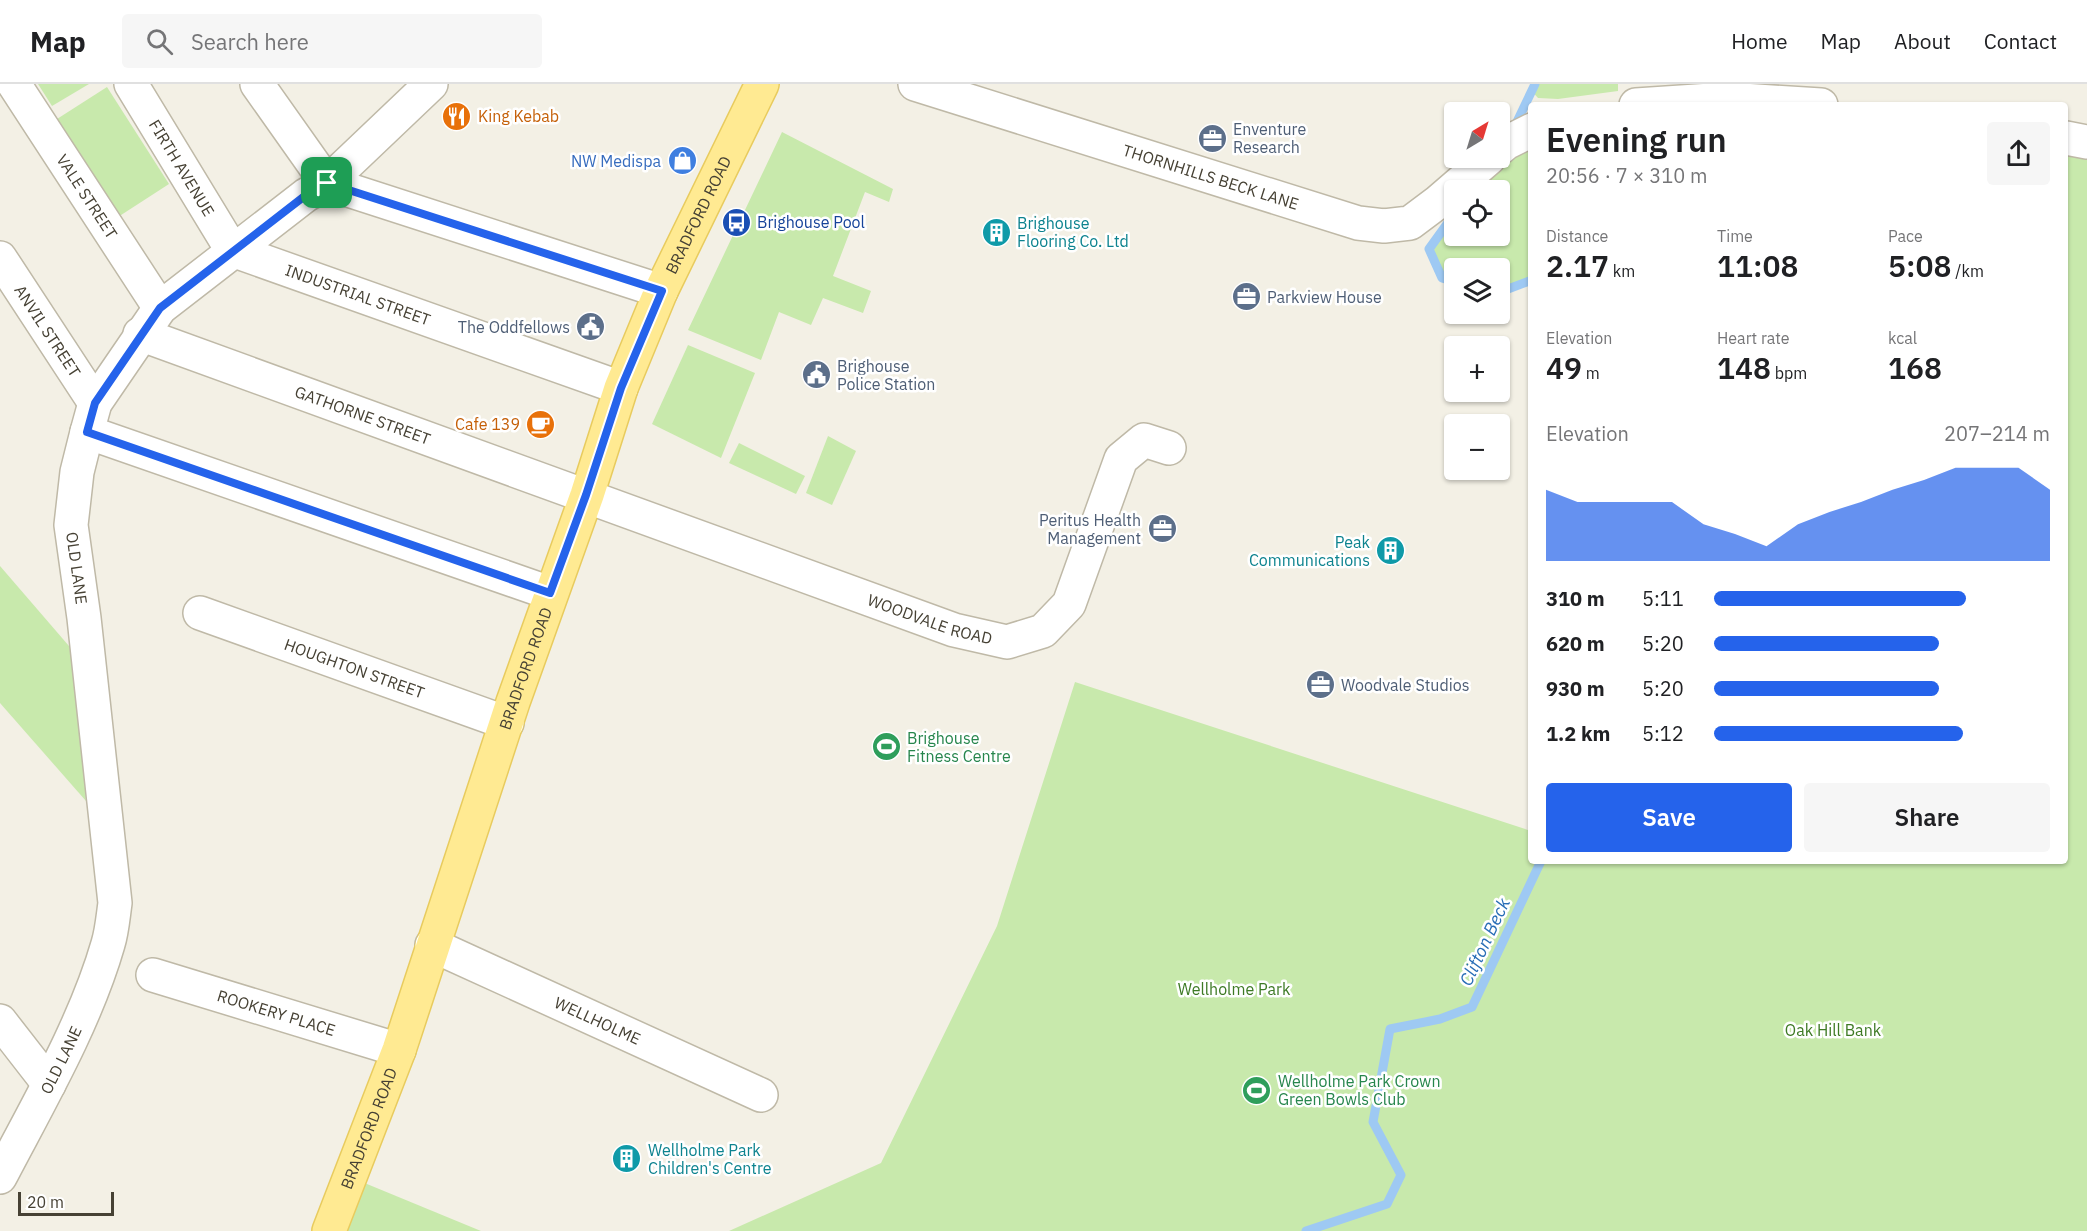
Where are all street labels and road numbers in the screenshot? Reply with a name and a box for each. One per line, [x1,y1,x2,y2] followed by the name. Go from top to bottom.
[145,116,219,220] street label: FIRTH AVENUE
[1120,140,1301,214] street label: THORNHILLS BECK LANE
[52,150,122,242] street label: VALE STREET
[661,153,735,277] street label: BRADFORD ROAD
[283,260,433,330] street label: INDUSTRIAL STREET
[10,281,85,381] street label: ANVIL STREET
[292,381,433,449] street label: GATHORNE STREET
[62,530,92,606] street label: OLD LANE
[865,589,994,648] street label: WOODVALE ROAD
[495,604,556,732] street label: BRADFORD ROAD
[282,634,427,703] street label: HOUGHTON STREET
[215,985,338,1040] street label: ROOKERY PLACE
[551,992,644,1049] street label: WELLHOLME
[36,1023,86,1097] street label: OLD LANE
[336,1065,401,1192] street label: BRADFORD ROAD

